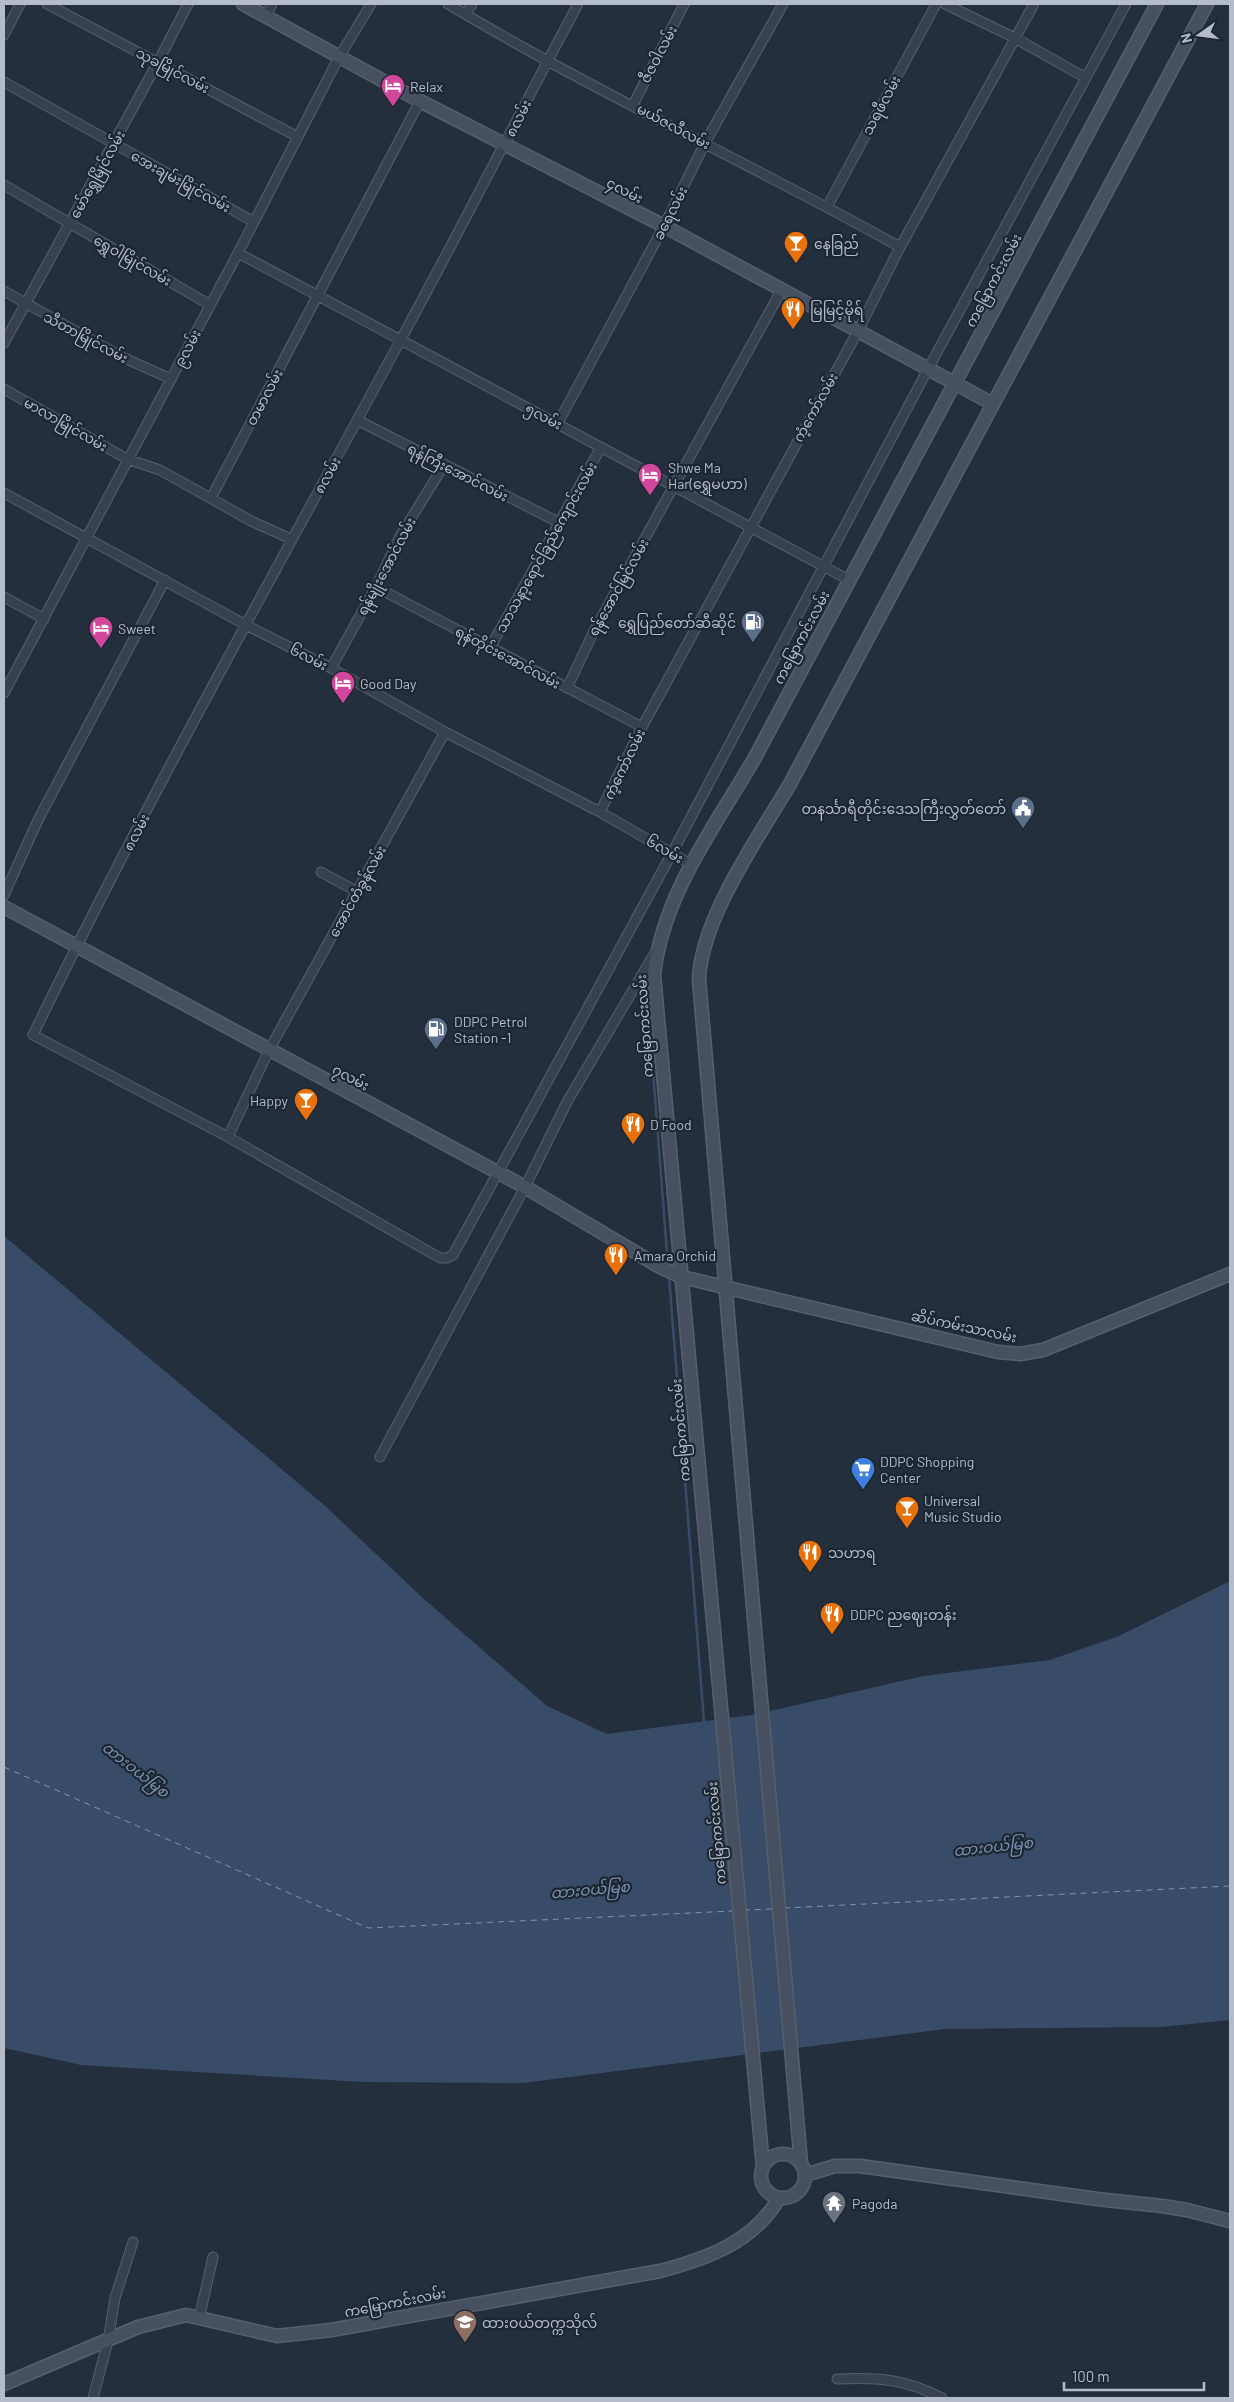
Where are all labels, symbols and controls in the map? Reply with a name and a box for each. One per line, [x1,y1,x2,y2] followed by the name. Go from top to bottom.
[1174,10,1224,60] north arrow
[635,22,680,86] street label: ဇီဇဝါလမ်း
[1177,32,1195,45] text: N
[131,43,213,100] street label: သုခမြိုင်လမ်း
[857,72,907,140] street label: သရဖီလမ်း
[380,73,406,107] hotel icon: Relax
[410,78,443,95] place label: Relax
[501,96,534,139] street label: ၈လမ်း
[634,99,714,152] street label: မယ်ဇလီလမ်း
[65,126,132,223] street label: မော်ရွှေမြိုင်လမ်း
[126,146,234,219] street label: အေးချမ်းမြိုင်လမ်း
[602,173,647,210] street label: ၄လမ်း
[648,183,694,244] street label: ခရေလမ်း
[89,230,175,293] street label: ရွှေဝါမြိုင်လမ်း
[783,230,809,264] bar icon: နေခြည်
[960,230,1028,331] street label: ကမြောကင်းလမ်း
[814,234,859,256] place label: နေခြည်
[780,296,806,330] restaurant icon: မြမြင့်မိုရ်
[810,300,865,322] place label: မြမြင့်မိုရ်
[39,307,132,370] street label: သီတာမြိုင်လမ်း
[169,326,207,372] street label: ၉လမ်း
[241,365,286,428] street label: တမာလမ်း
[788,369,843,446] street label: ကံ့ကော်လမ်း
[19,392,111,458] street label: မာလာမြိုင်လမ်း
[521,398,566,436] street label: ၅လမ်း
[403,438,512,508] street label: ရန်ကြီးအောင်လမ်း
[309,453,344,496] street label: ၈လမ်း
[491,458,604,637] street label: သာသနာ့ရောင်ခြည်ကျောင်းလမ်း
[668,459,747,496] place label: Shwe Ma Har(‌‌ရွှေမဟာ)
[637,462,663,496] hotel icon: Shwe Ma Har(‌‌ရွှေမဟာ)
[352,514,422,620] street label: ရန်မျိုးအောင်လမ်း
[583,535,655,641] street label: ရန်အောင်မြင်လမ်း
[768,587,836,688] street label: ကမြောကင်းလမ်း
[740,609,766,643] fuel station icon: ရွှေပြည်တော်ဆီဆိုင်
[618,613,736,635] place label: ရွှေပြည်တော်ဆီဆိုင်
[88,615,114,649] hotel icon: Sweet
[118,620,156,637] place label: Sweet
[451,621,564,695] street label: ရန်တိုင်းအောင်လမ်း
[287,639,331,674] street label: ၆လမ်း
[330,670,356,704] hotel icon: Good Day
[360,675,417,692] place label: Good Day
[599,725,650,803] street label: ကံ့ကော်လမ်း
[1010,795,1036,829] public building icon: တနင်္သာရီတိုင်းဒေသကြီးလွှတ်တော်
[801,799,1006,821] place label: တနင်္သာရီတိုင်းဒေသကြီးလွှတ်တော်
[118,810,153,853] street label: ၈လမ်း
[643,831,687,866] street label: ၆လမ်း
[324,842,393,942] street label: အောင်တံခွန်လမ်း
[631,974,660,1078] street label: ကမြောကင်းလမ်း
[454,1013,527,1046] place label: DDPC Petrol Station -1
[423,1016,449,1050] fuel station icon: DDPC Petrol Station -1
[328,1059,373,1097] street label: ၇လမ်း
[293,1087,319,1121] bar icon: Happy
[250,1092,289,1109] place label: Happy
[620,1111,646,1145] restaurant icon: D Food
[650,1116,692,1133] place label: D Food
[603,1242,629,1276] restaurant icon: Amara Orchid
[634,1247,716,1264] place label: Amara Orchid
[910,1306,1019,1345] street label: ဆိပ်ကမ်းသာလမ်း
[666,1378,697,1482] street label: ကမြောကင်းလမ်း
[880,1453,974,1486] place label: DDPC Shopping Center
[850,1456,876,1490] supermarket icon: DDPC Shopping Center
[924,1492,1002,1525] place label: Universal Music Studio
[894,1495,920,1529] bar icon: Universal Music Studio
[797,1539,823,1573] restaurant icon: သဟာရ
[828,1544,877,1565] place label: သဟာရ
[819,1601,845,1635] restaurant icon: DDPC ညဈေးတန်း
[850,1605,957,1627] place label: DDPC ညဈေးတန်း
[97,1737,174,1804] water label: ထားဝယ်မြစ
[702,1781,733,1885] street label: ကမြောကင်းလမ်း
[952,1832,1035,1863] water label: ထားဝယ်မြစ
[549,1875,632,1905] water label: ထားဝယ်မြစ
[821,2190,847,2224] temple icon: Pagoda
[852,2195,897,2212] place label: Pagoda
[343,2283,448,2324] street label: ကမြောကင်းလမ်း
[452,2309,478,2343] school or university icon: ထားဝယ်တက္ကသိုလ်
[482,2313,597,2335] place label: ထားဝယ်တက္ကသိုလ်
[1064,2360,1204,2392] scale bar
[1072,2367,1110,2385] text: 100 m

